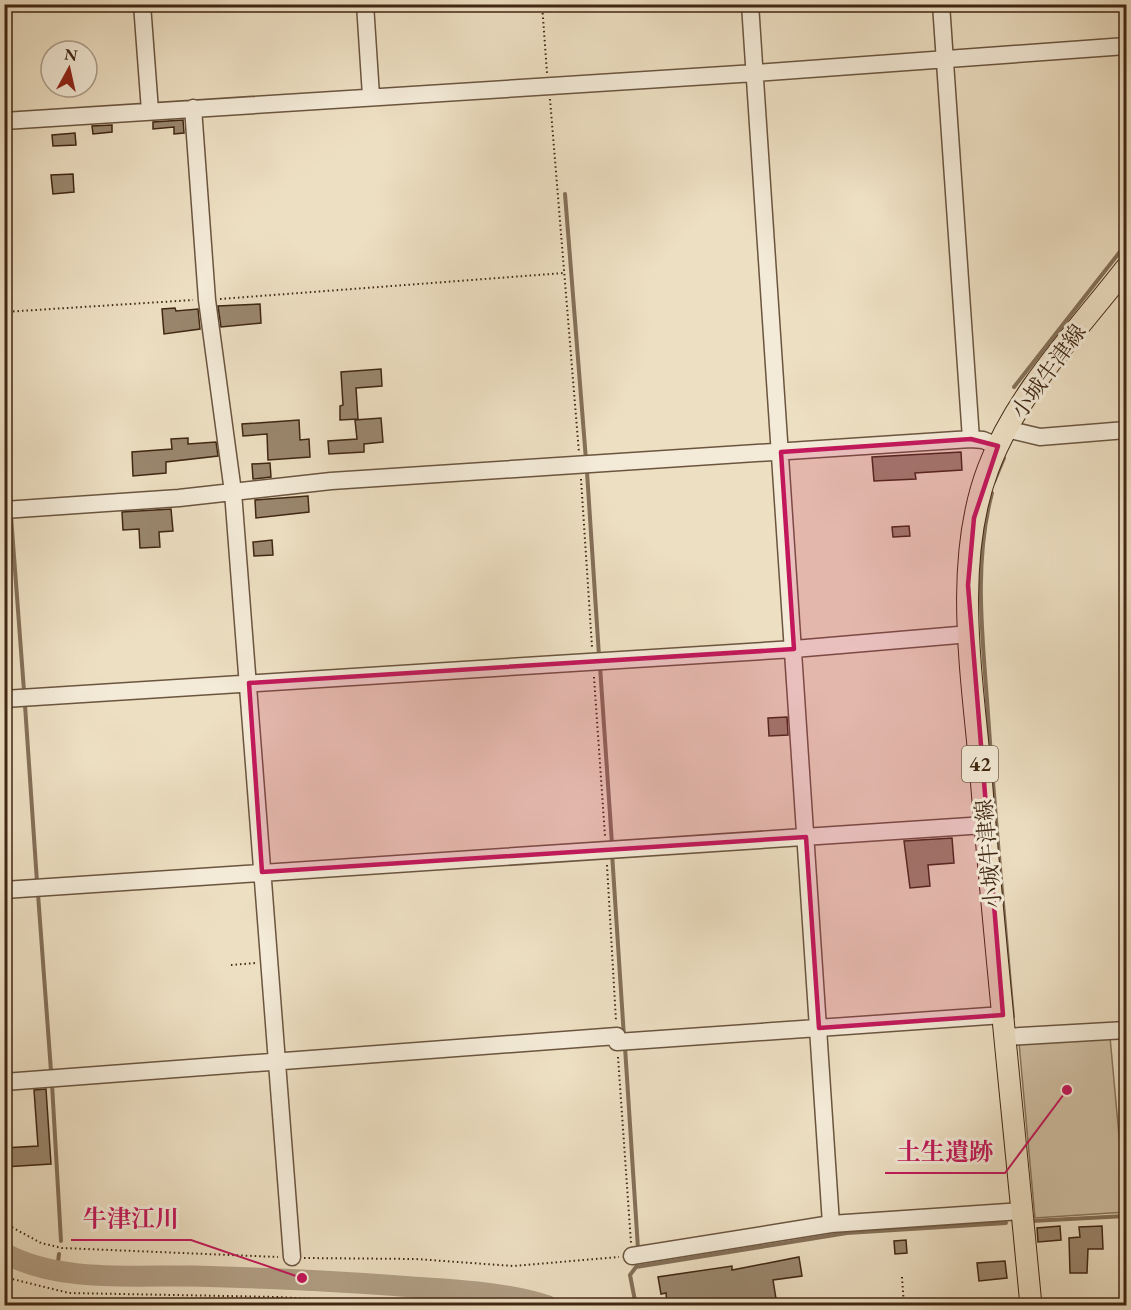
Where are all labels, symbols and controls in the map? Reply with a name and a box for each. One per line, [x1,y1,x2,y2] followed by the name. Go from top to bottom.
[39,39,99,99] north arrow
[63,43,79,66] text: N
[1004,318,1092,424] street label: 小城牛津線
[962,746,998,782] road number: 42
[969,798,1008,910] street label: 小城牛津線
[885,1131,1005,1173] callout: 土生遺跡
[897,1136,993,1167] text: 土生遺跡
[71,1198,191,1240] callout: 牛津江川
[83,1203,179,1234] text: 牛津江川

